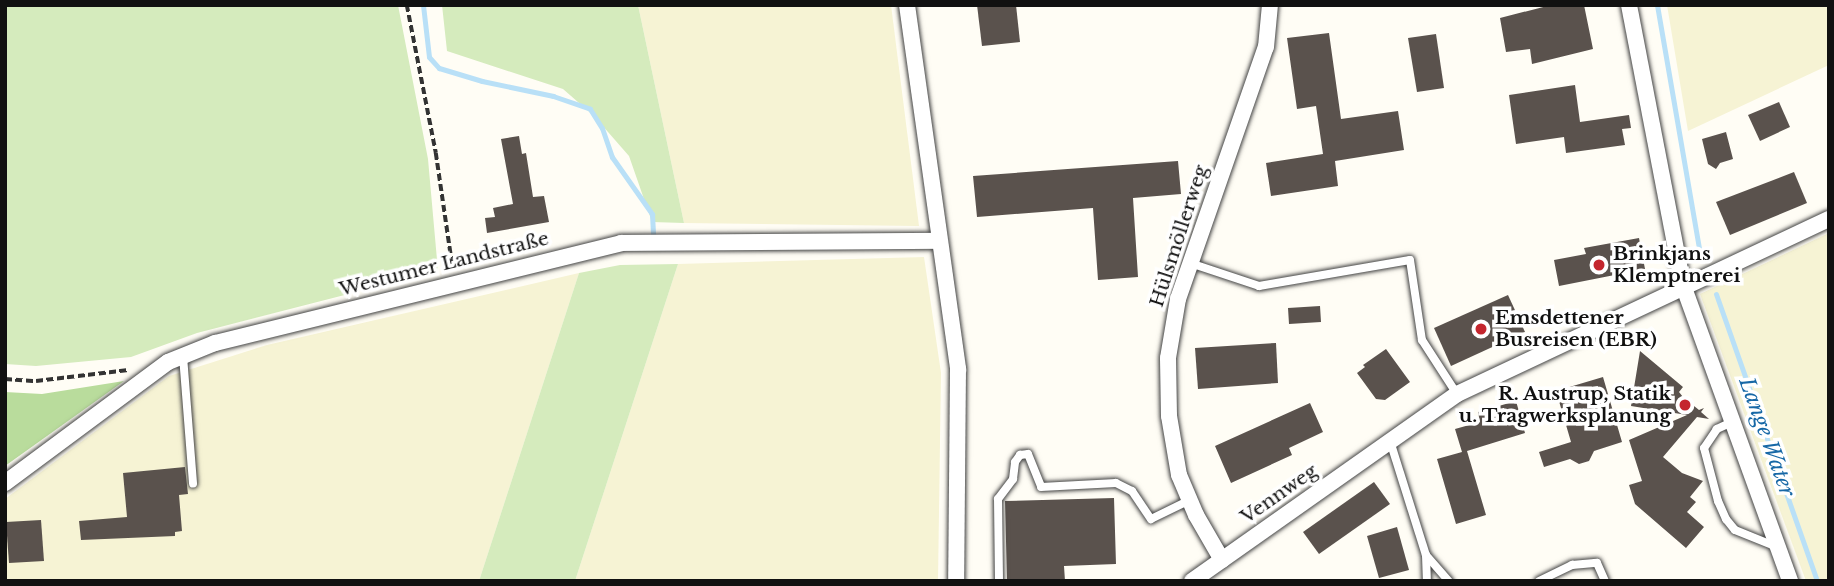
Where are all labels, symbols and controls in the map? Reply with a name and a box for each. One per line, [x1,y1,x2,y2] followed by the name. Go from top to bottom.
[1145,162,1213,310] street label: Hülsmöllerweg
[337,227,551,301] street label: Westumer Landstraße
[1613,243,1740,287] place label: Brinkjans Klemptnerei
[1591,257,1607,273] marker: Brinkjans Klemptnerei
[1495,307,1657,351] place label: Emsdettener Busreisen (EBR)
[1473,321,1489,337] marker: Emsdettener Busreisen (EBR)
[1734,374,1800,500] water label: Lange Water
[1458,383,1671,427] place label: R. Austrup, Statik u. Tragwerksplanung
[1677,397,1693,413] marker: R. Austrup, Statik u. Tragwerksplanung
[1236,459,1322,529] street label: Vennweg

